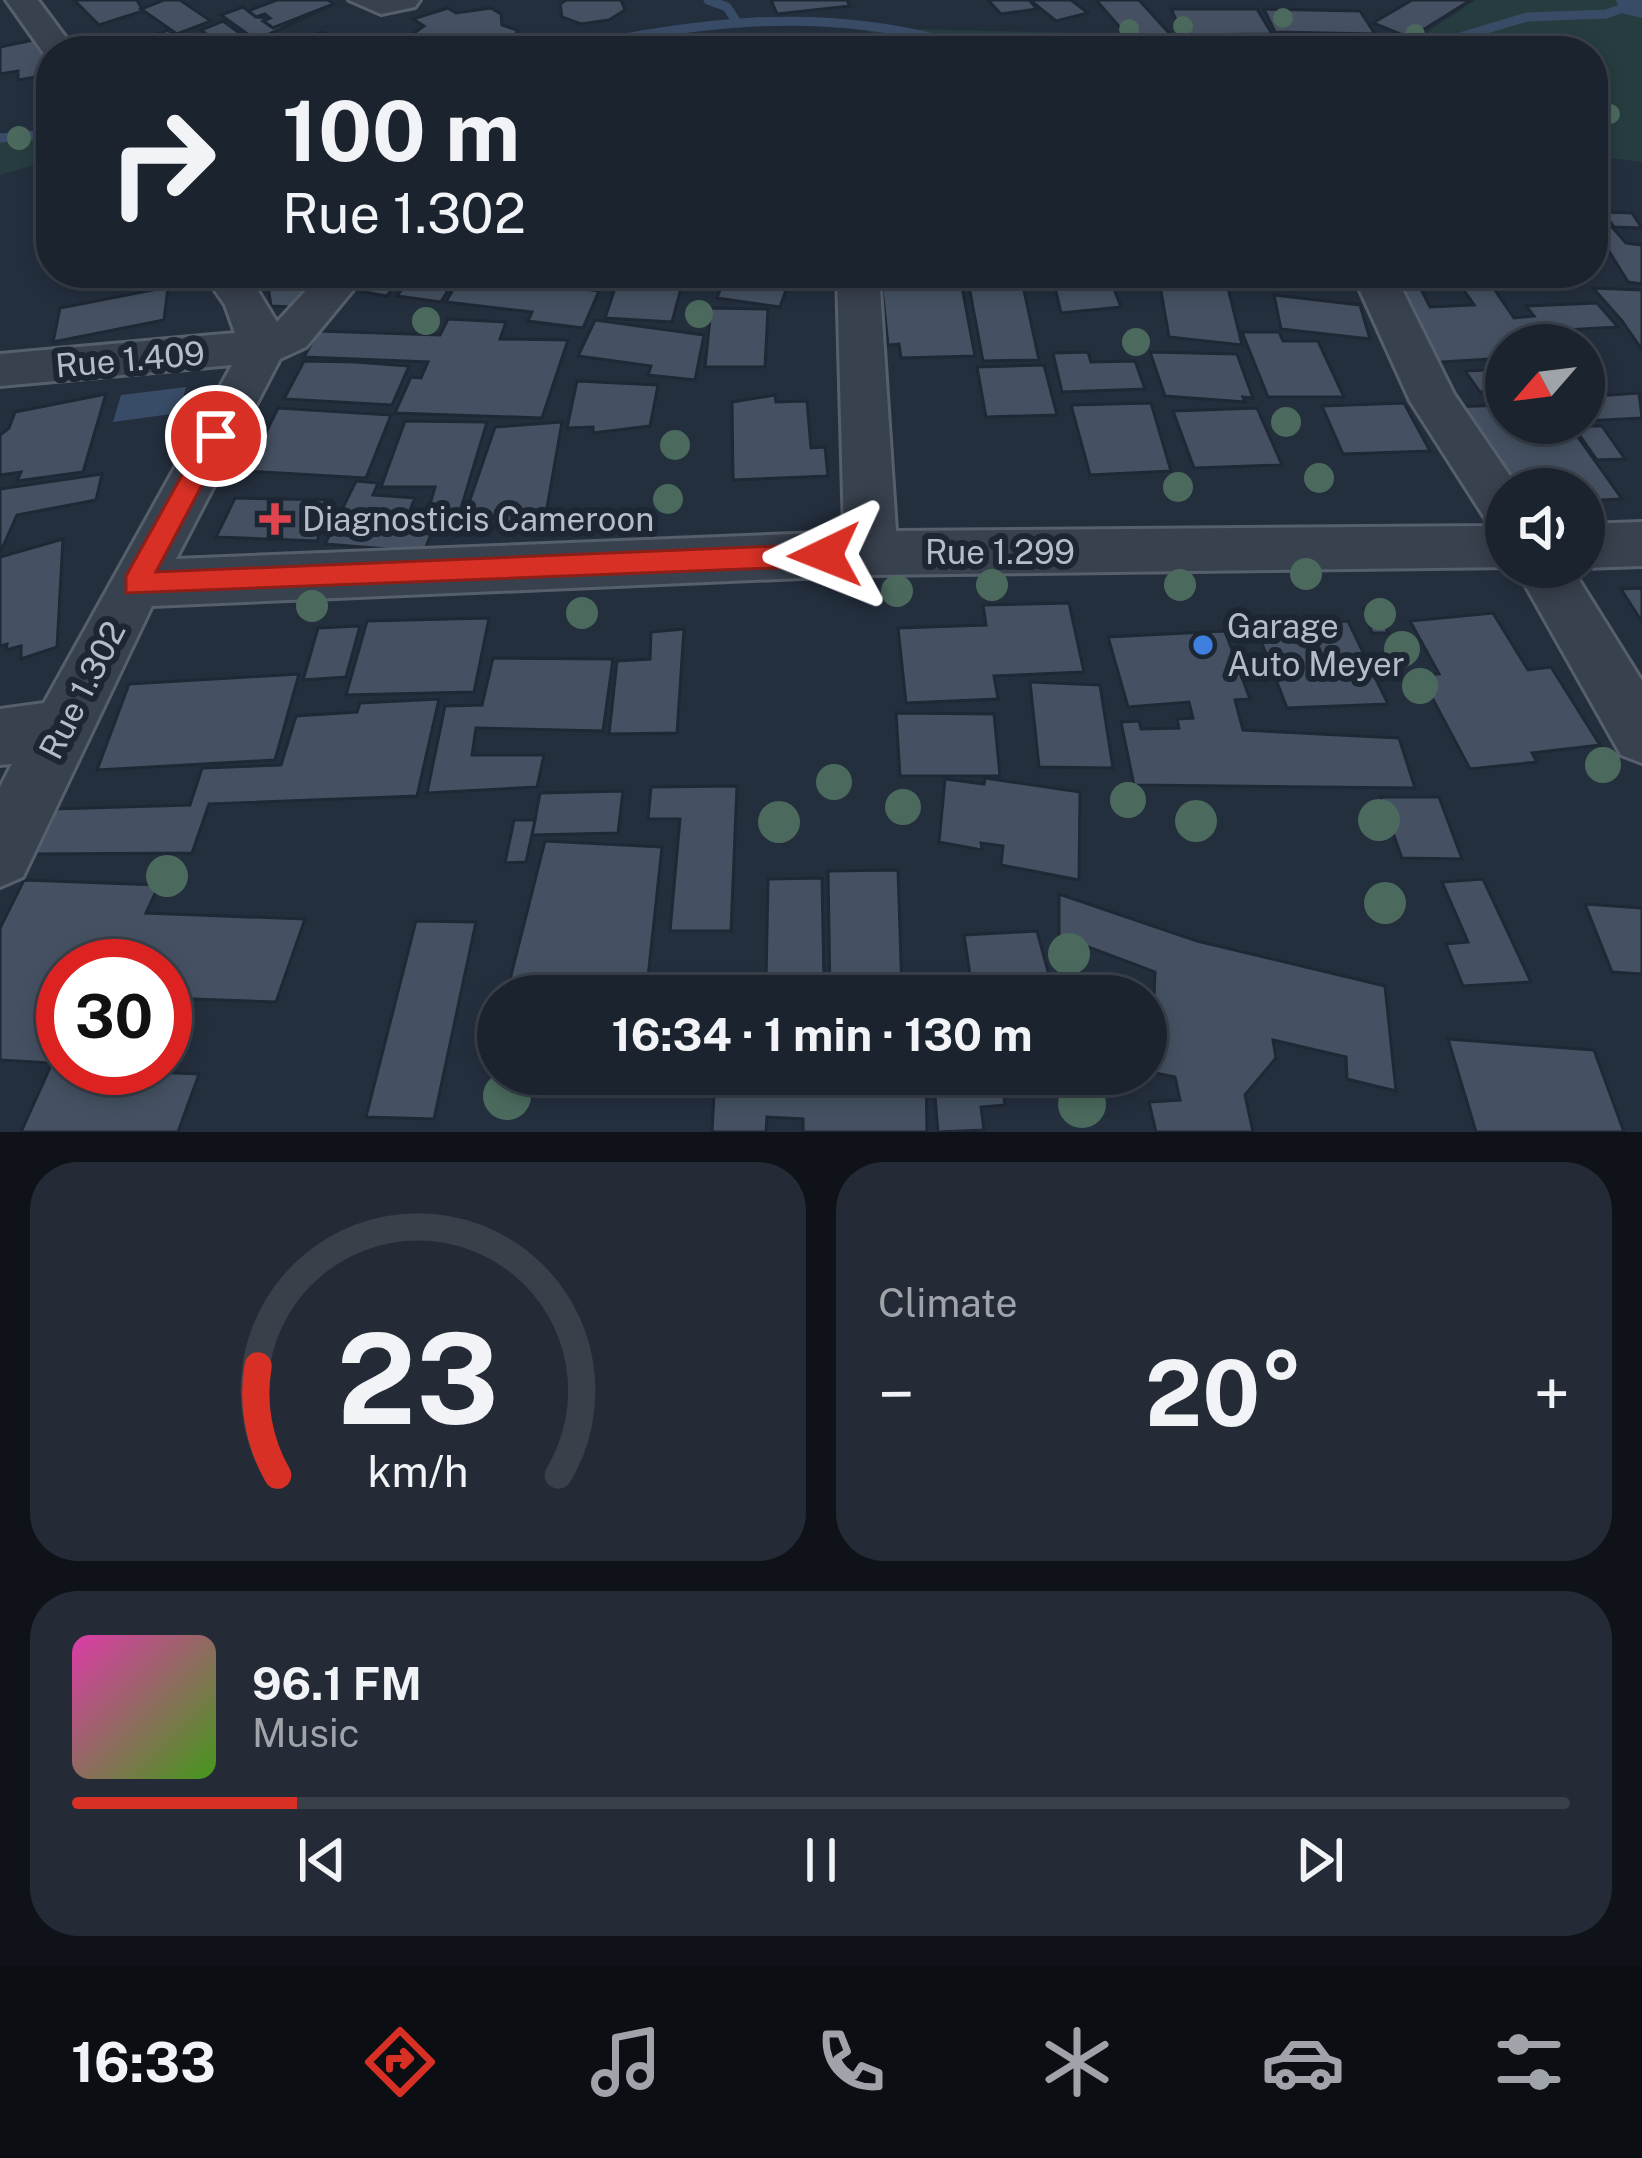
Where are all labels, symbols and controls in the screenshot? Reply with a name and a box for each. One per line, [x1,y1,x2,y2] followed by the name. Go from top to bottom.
[282,81,520,180] text: 100 m
[84,84,240,240] icon: right
[282,182,526,245] text: Rue 1.302
[1485,324,1605,444] north arrow
[1485,324,1605,588] map controls
[54,334,206,384] street label: Rue 1.409
[165,385,267,487] pin
[183,403,249,469] icon: arrive
[1485,468,1605,588] button: sound
[762,492,888,618] position arrow
[302,500,654,538] place label: Diagnosticis Cameroon
[259,503,291,535] marker: Diagnosticis Cameroon
[925,533,1075,571] street label: Rue 1.299
[1227,607,1405,683] place label: Garage Auto Meyer
[31,615,133,765] street label: Rue 1.302
[1190,632,1216,658] marker: Garage Auto Meyer
[36,939,192,1095] speed limit sign: 30
[611,1008,1033,1061] text: 16:34 · 1 min · 130 m
[878,1280,1018,1326] text: Climate
[337,1305,499,1452] text: 23
[1145,1340,1303,1446] text: 20°
[878,1355,915,1433] text: −
[1533,1355,1570,1433] text: +
[368,1445,468,1496] text: km/h
[252,1657,422,1710] text: 96.1 FM
[252,1710,360,1756] text: Music
[289,1827,355,1893] icon: previous
[788,1827,854,1893] icon: pause
[1287,1827,1353,1893] icon: next
[358,2020,442,2104] icon: directions
[584,2020,668,2104] icon: music
[809,2020,893,2104] icon: phone
[1035,2020,1119,2104] icon: climate
[1261,2020,1345,2104] icon: car
[1487,2020,1571,2104] icon: filters
[71,2031,216,2094] text: 16:33

